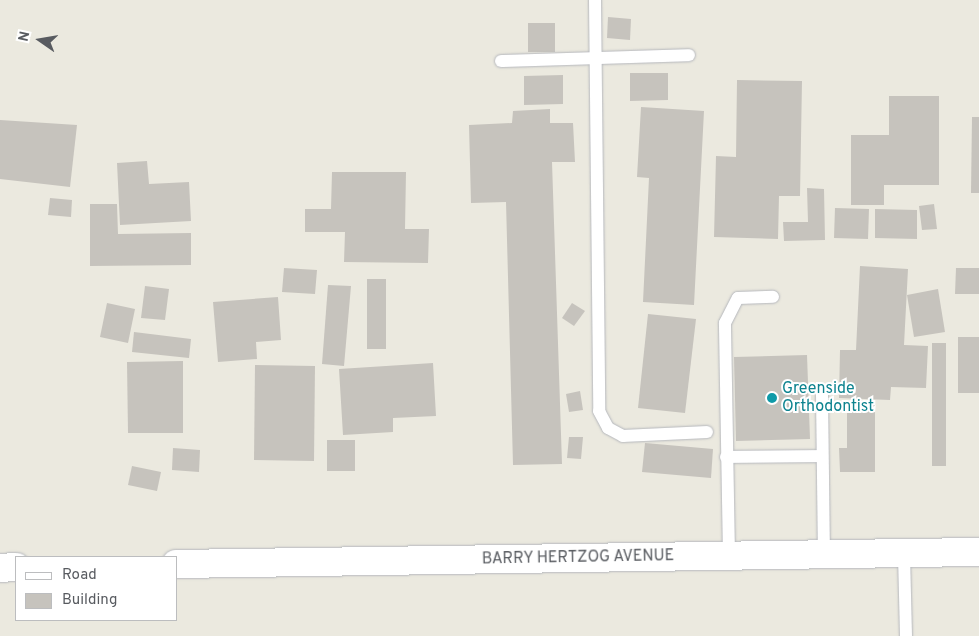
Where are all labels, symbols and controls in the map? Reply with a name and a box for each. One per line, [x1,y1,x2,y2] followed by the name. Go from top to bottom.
[15,15,65,65] north arrow
[15,30,34,43] text: N
[782,379,874,417] place label: Greenside Orthodontist
[766,392,778,404] marker: Greenside Orthodontist
[481,547,675,569] street label: BARRY HERTZOG AVENUE
[15,556,178,621] legend
[62,566,97,585] text: Road
[62,591,117,610] text: Building

